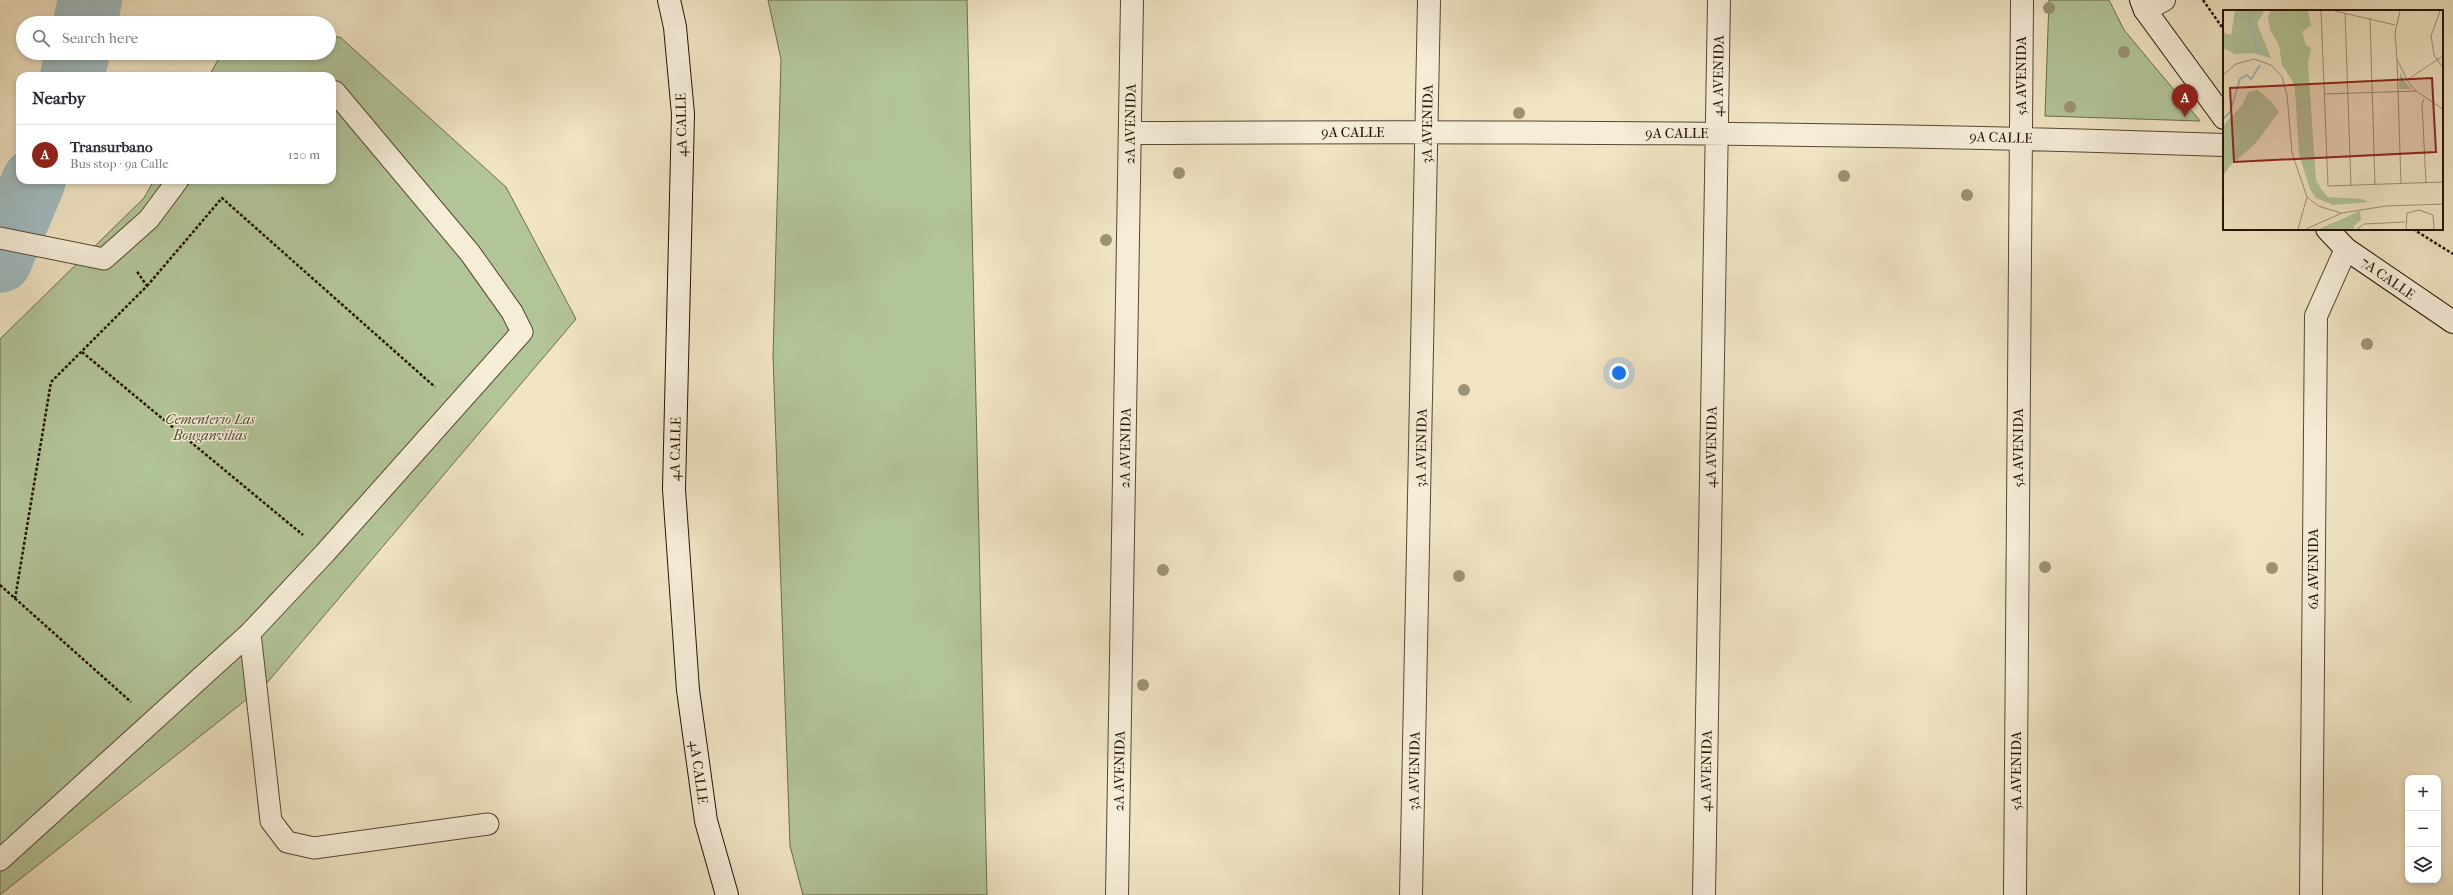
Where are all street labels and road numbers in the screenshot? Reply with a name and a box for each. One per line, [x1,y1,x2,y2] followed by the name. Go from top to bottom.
[1709,34,1728,117] street label: 4A AVENIDA
[2013,35,2030,116] street label: 5A AVENIDA
[1121,83,1140,164] street label: 2A AVENIDA
[1418,83,1437,164] street label: 3A AVENIDA
[672,92,691,157] street label: 4A CALLE
[1321,124,1385,141] street label: 9A CALLE
[1645,125,1709,142] street label: 9A CALLE
[1969,128,2033,147] street label: 9A CALLE
[2357,253,2419,304] street label: 7A CALLE
[1702,405,1721,488] street label: 4A AVENIDA
[1116,407,1135,488] street label: 2A AVENIDA
[1412,407,1431,488] street label: 3A AVENIDA
[2010,407,2027,488] street label: 5A AVENIDA
[666,416,685,481] street label: 4A CALLE
[2305,528,2322,610] street label: 6A AVENIDA
[1697,729,1716,812] street label: 4A AVENIDA
[1110,730,1129,811] street label: 2A AVENIDA
[1405,730,1424,811] street label: 3A AVENIDA
[2008,730,2025,811] street label: 5A AVENIDA
[686,739,711,806] street label: 4A CALLE

